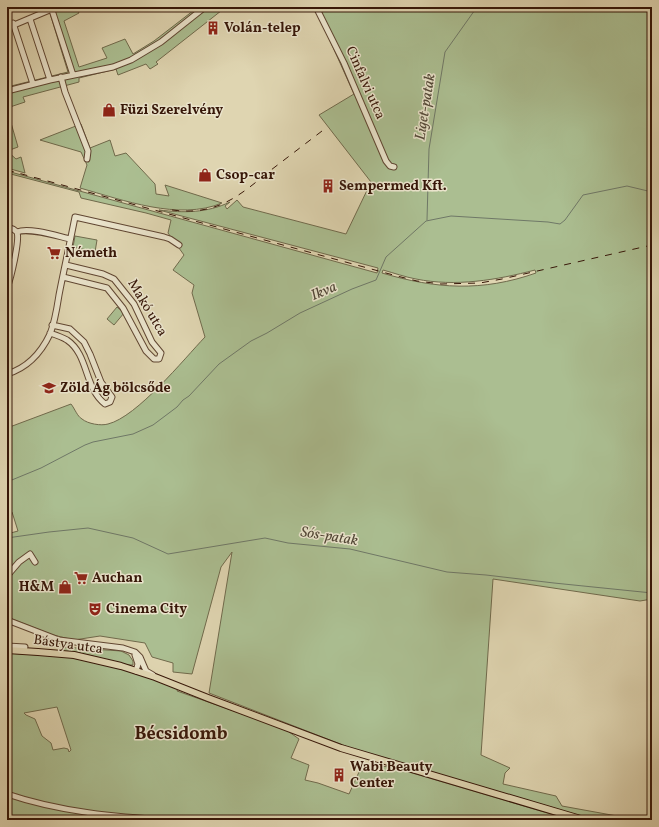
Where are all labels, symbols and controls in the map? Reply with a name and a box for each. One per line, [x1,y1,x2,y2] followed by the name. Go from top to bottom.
[224,19,301,38] place label: Volán-telep
[205,20,221,36] building icon: Volán-telep
[340,44,390,123] street label: Cinfalvi utca
[410,72,442,142] water label: Liget-patak
[120,101,223,120] place label: Füzi Szerelvény
[101,102,117,118] shop icon: Füzi Szerelvény
[216,166,275,185] place label: Csop-car
[197,167,213,183] shop icon: Csop-car
[339,177,447,196] place label: Sempermed Kft.
[320,178,336,194] building icon: Sempermed Kft.
[65,244,117,263] place label: Németh
[46,245,62,261] supermarket icon: Németh
[122,276,172,340] street label: Makó utca
[308,277,340,307] water label: Ikva
[60,379,171,398] place label: Zöld Ág bölcsőde
[41,380,57,396] school or university icon: Zöld Ág bölcsőde
[299,522,359,552] water label: Sós-patak
[92,569,142,588] place label: Auchan
[73,570,89,586] supermarket icon: Auchan
[19,578,54,597] place label: H&M
[57,579,73,595] shop icon: H&M
[106,600,187,619] place label: Cinema City
[87,601,103,617] theatre icon: Cinema City
[32,631,104,659] street label: Bástya utca
[134,722,228,747] district label: Bécsidomb
[350,758,432,793] place label: Wabi Beauty Center
[331,767,347,783] building icon: Wabi Beauty Center

